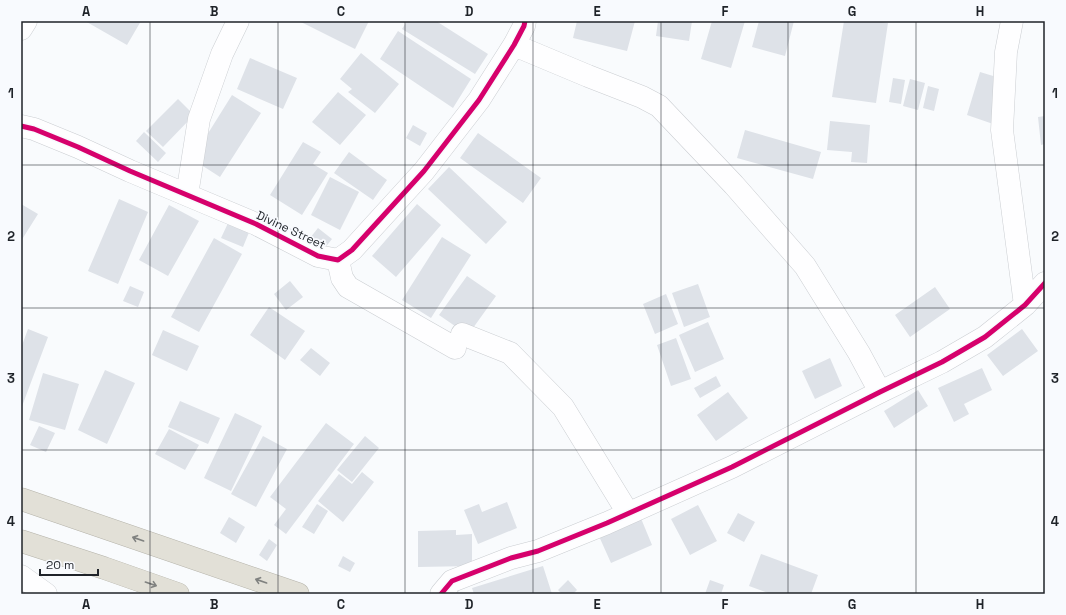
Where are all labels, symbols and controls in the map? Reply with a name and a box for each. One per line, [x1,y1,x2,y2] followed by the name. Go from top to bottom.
[82,3,91,20] text: A
[210,3,219,20] text: B
[337,3,345,20] text: C
[465,3,474,20] text: D
[593,3,601,20] text: E
[722,3,729,20] text: F
[848,3,856,20] text: G
[976,3,984,20] text: H
[8,85,14,102] text: 1
[1052,85,1058,102] text: 1
[254,207,328,253] street label: Divine Street
[7,228,15,245] text: 2
[1051,228,1059,245] text: 2
[7,370,15,387] text: 3
[1051,370,1059,387] text: 3
[7,513,15,530] text: 4
[1051,513,1059,530] text: 4
[131,535,144,542] one-way arrow
[40,551,98,577] scale bar
[46,557,74,573] text: 20 m
[255,577,267,585] one-way arrow
[145,581,157,589] one-way arrow
[82,596,91,613] text: A
[210,596,219,613] text: B
[337,596,345,613] text: C
[465,596,474,613] text: D
[593,596,601,613] text: E
[722,596,729,613] text: F
[848,596,856,613] text: G
[976,596,984,613] text: H

